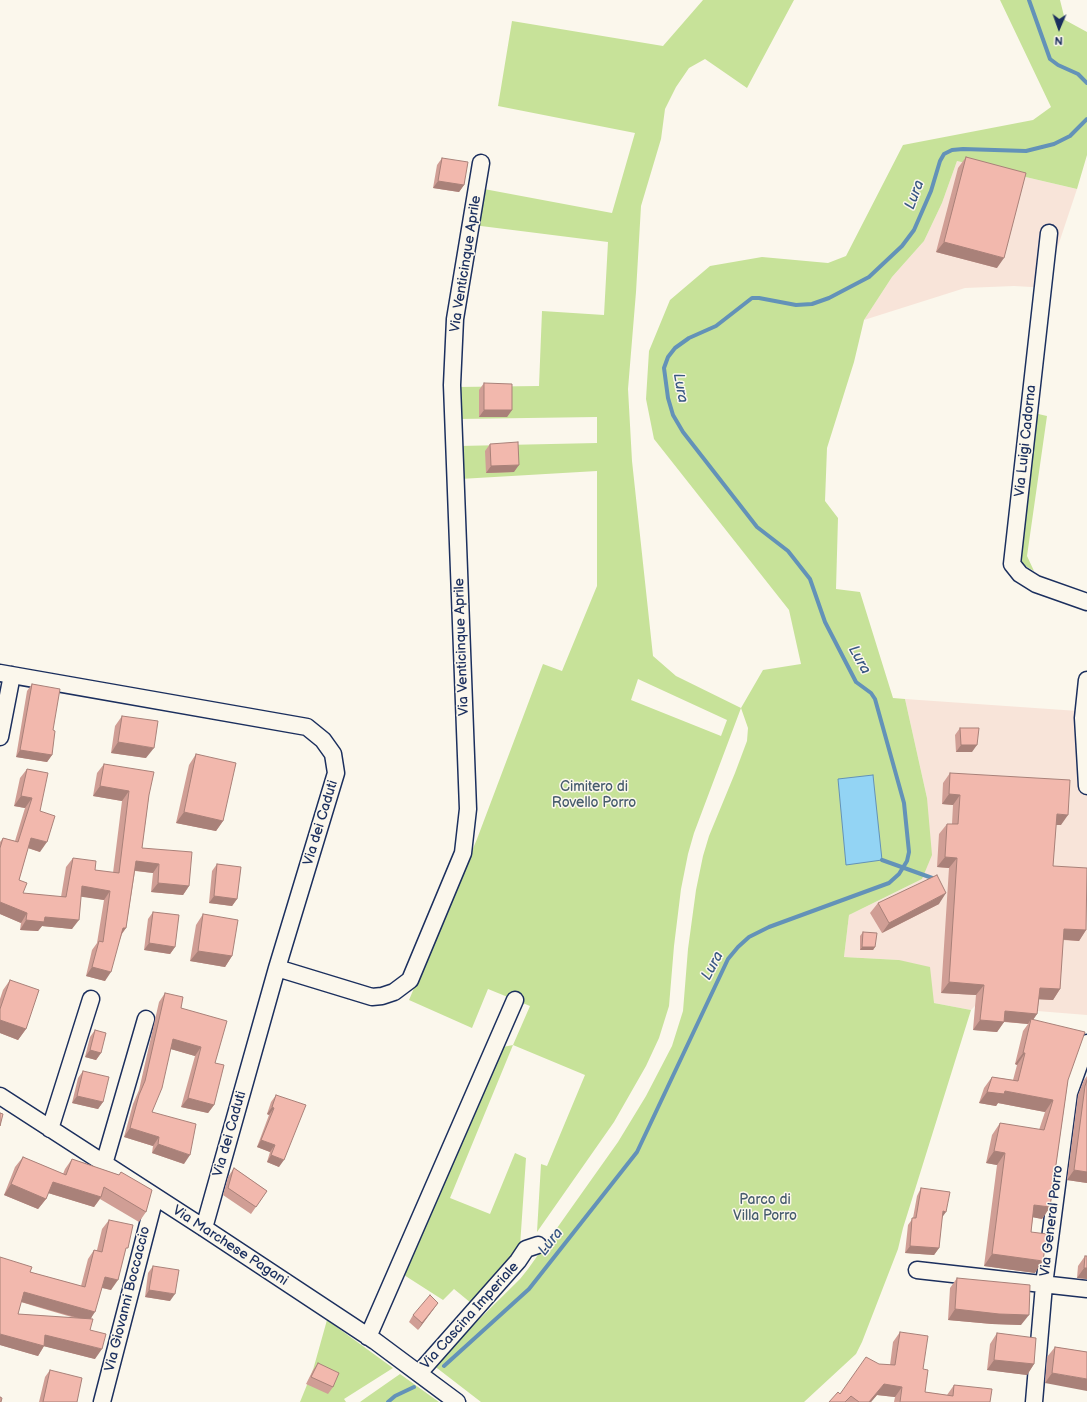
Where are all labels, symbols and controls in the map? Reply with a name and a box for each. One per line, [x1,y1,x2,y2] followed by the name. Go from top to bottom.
[1039,8,1079,48] north arrow
[1054,34,1063,47] text: N
[901,178,929,212] water label: Lura
[447,195,485,333] street label: Via Venticinque Aprile
[669,372,691,404] water label: Lura
[1012,384,1040,498] street label: Via Luigi Cadorna
[451,578,473,716] street label: Via Venticinque Aprile
[844,643,874,677] water label: Lura
[300,778,342,868] street label: Via dei Caduti
[552,779,636,812] park label: Cimitero di Rovello Porro
[698,949,728,983] water label: Lura
[210,1089,250,1179] street label: Via dei Caduti
[1037,1164,1067,1278] street label: Via General Porro
[733,1192,797,1224] park label: Parco di Villa Porro
[169,1202,291,1290] street label: Via Marchese Pagani
[102,1225,154,1373] street label: Via Giovanni Boccaccio
[535,1225,567,1259] water label: Lura
[417,1259,523,1373] street label: Via Cascina Imperiale

